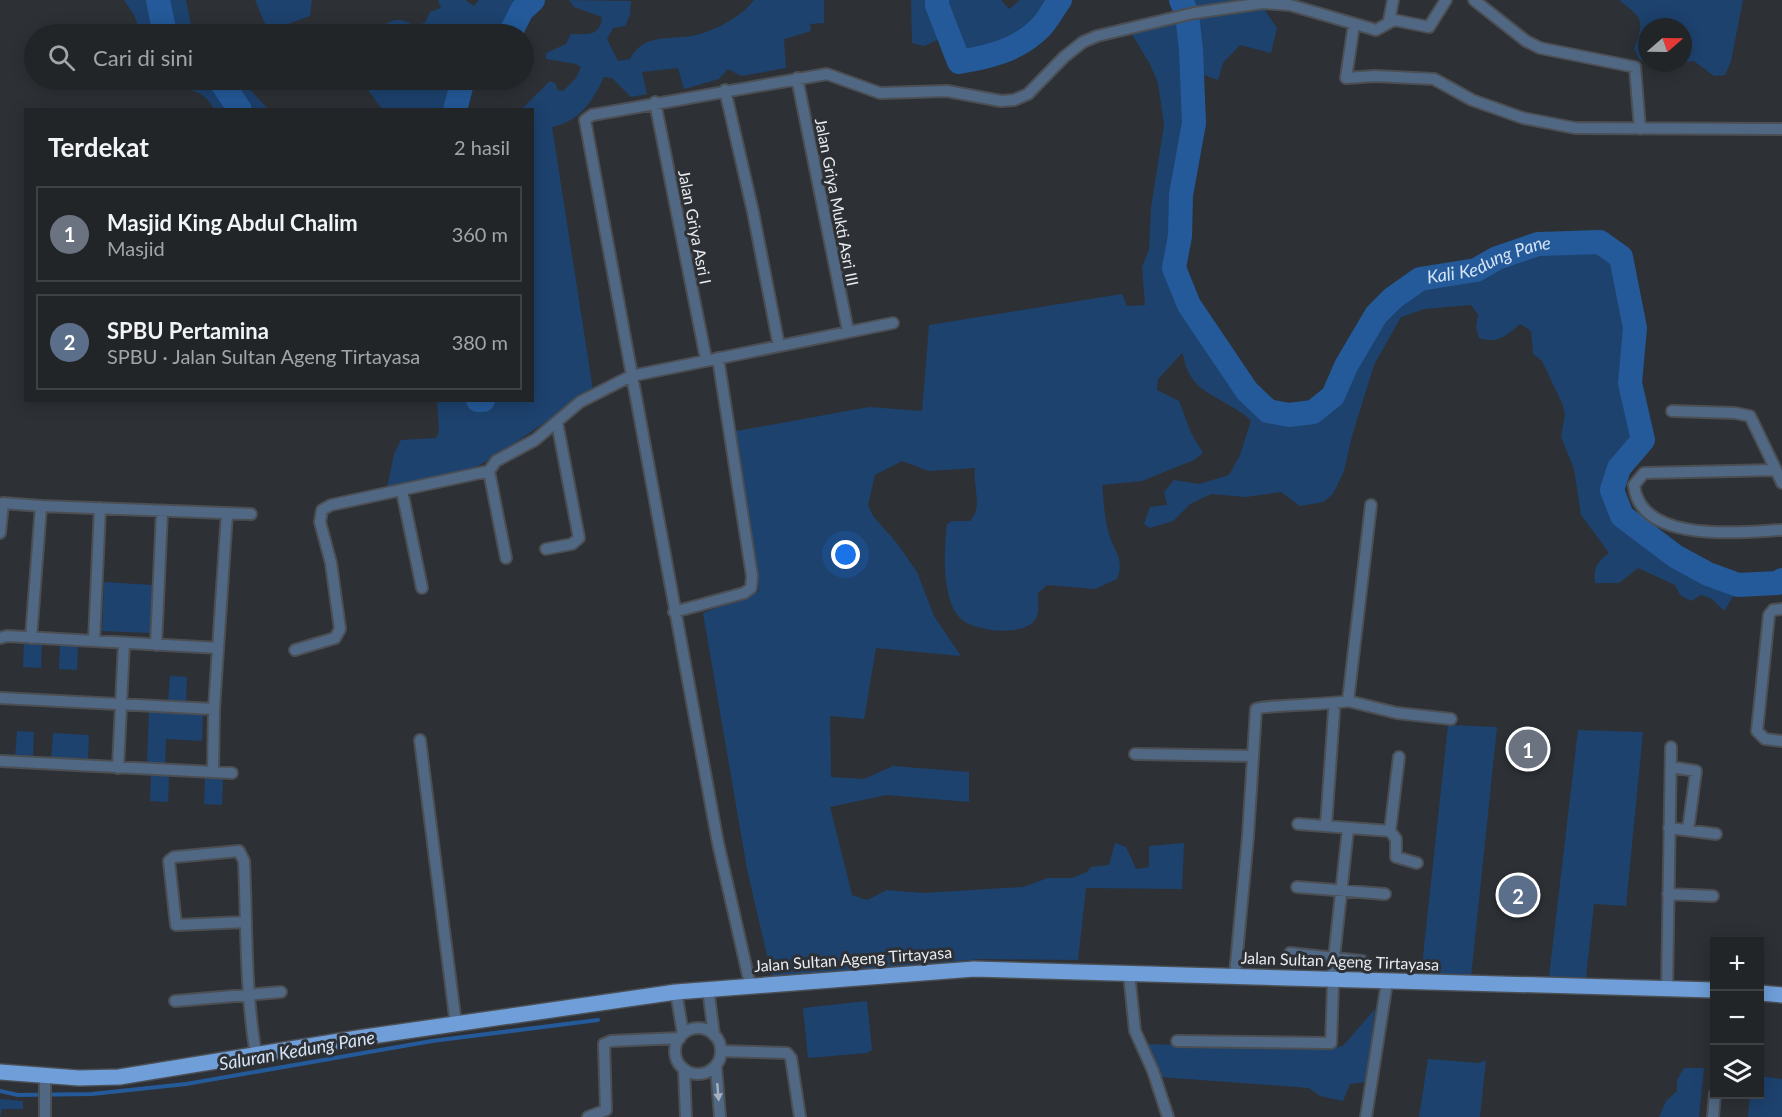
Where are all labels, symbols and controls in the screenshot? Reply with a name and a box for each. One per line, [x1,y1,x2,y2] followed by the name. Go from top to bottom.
[1638,18,1692,72] north arrow
[24,24,534,90] search box
[45,41,78,74] icon: search
[93,44,193,71] text: Cari di sini
[812,116,863,287] street label: Jalan Griya Mukti Asri III
[48,131,149,163] text: Terdekat
[454,135,510,159] text: 2 hasil
[675,168,716,286] street label: Jalan Griya Asri I
[107,209,358,236] text: Masjid King Abdul Chalim
[64,222,75,246] text: 1
[452,222,508,246] text: 360 m
[1425,231,1551,288] water label: Kali Kedung Pane
[107,236,165,260] text: Masjid
[107,317,269,344] text: SPBU Pertamina
[64,330,75,354] text: 2
[452,330,508,354] text: 380 m
[107,344,420,368] text: SPBU · Jalan Sultan Ageng Tirtayasa
[831,540,860,569] your location
[1508,726,1547,771] pin: 1
[1498,872,1538,918] pin: 2
[1710,937,1764,1099] map controls
[1710,937,1764,991] button: +
[753,942,953,975] street label: Jalan Sultan Ageng Tirtayasa
[1241,948,1439,973] street label: Jalan Sultan Ageng Tirtayasa
[1710,991,1764,1045] button: −
[217,1025,376,1075] water label: Saluran Kedung Pane
[1710,1045,1764,1099] button: layers
[713,1082,722,1101] one-way arrow

